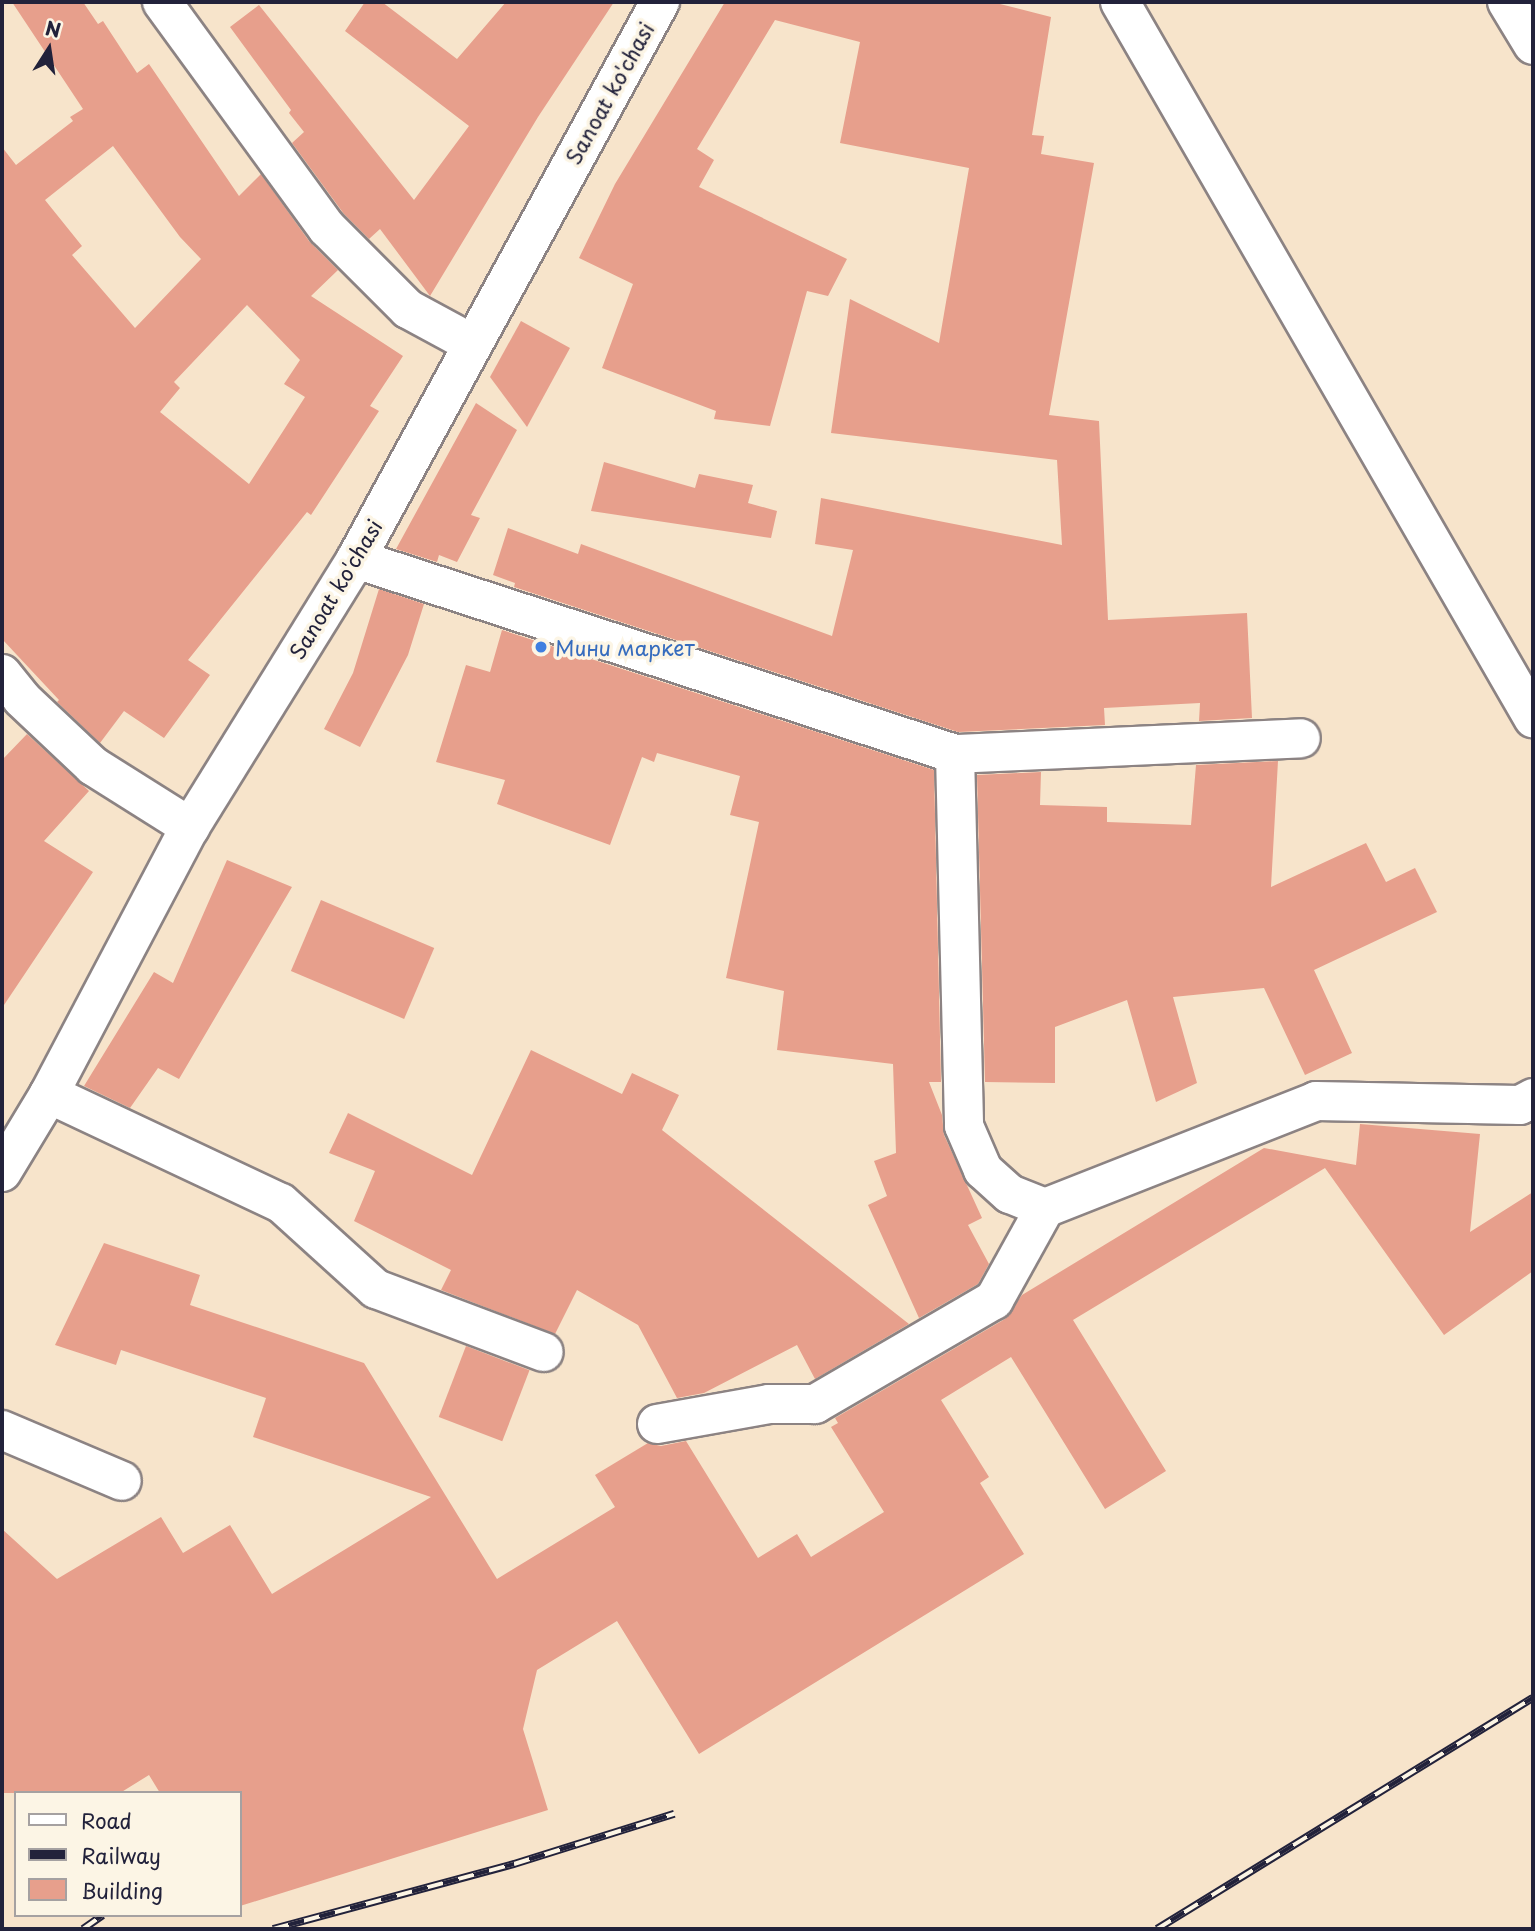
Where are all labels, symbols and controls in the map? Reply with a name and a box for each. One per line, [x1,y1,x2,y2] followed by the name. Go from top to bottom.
[43,13,64,44] text: N
[14,14,84,84] north arrow
[559,17,659,169] street label: Sanoat ko'chasi
[283,514,387,664] street label: Sanoat ko'chasi
[555,634,696,660] place label: Мини маркет
[533,639,549,655] marker: Мини маркет
[14,1791,242,1917] legend
[81,1804,132,1836] text: Road
[81,1839,161,1871] text: Railway
[81,1874,163,1906] text: Building

